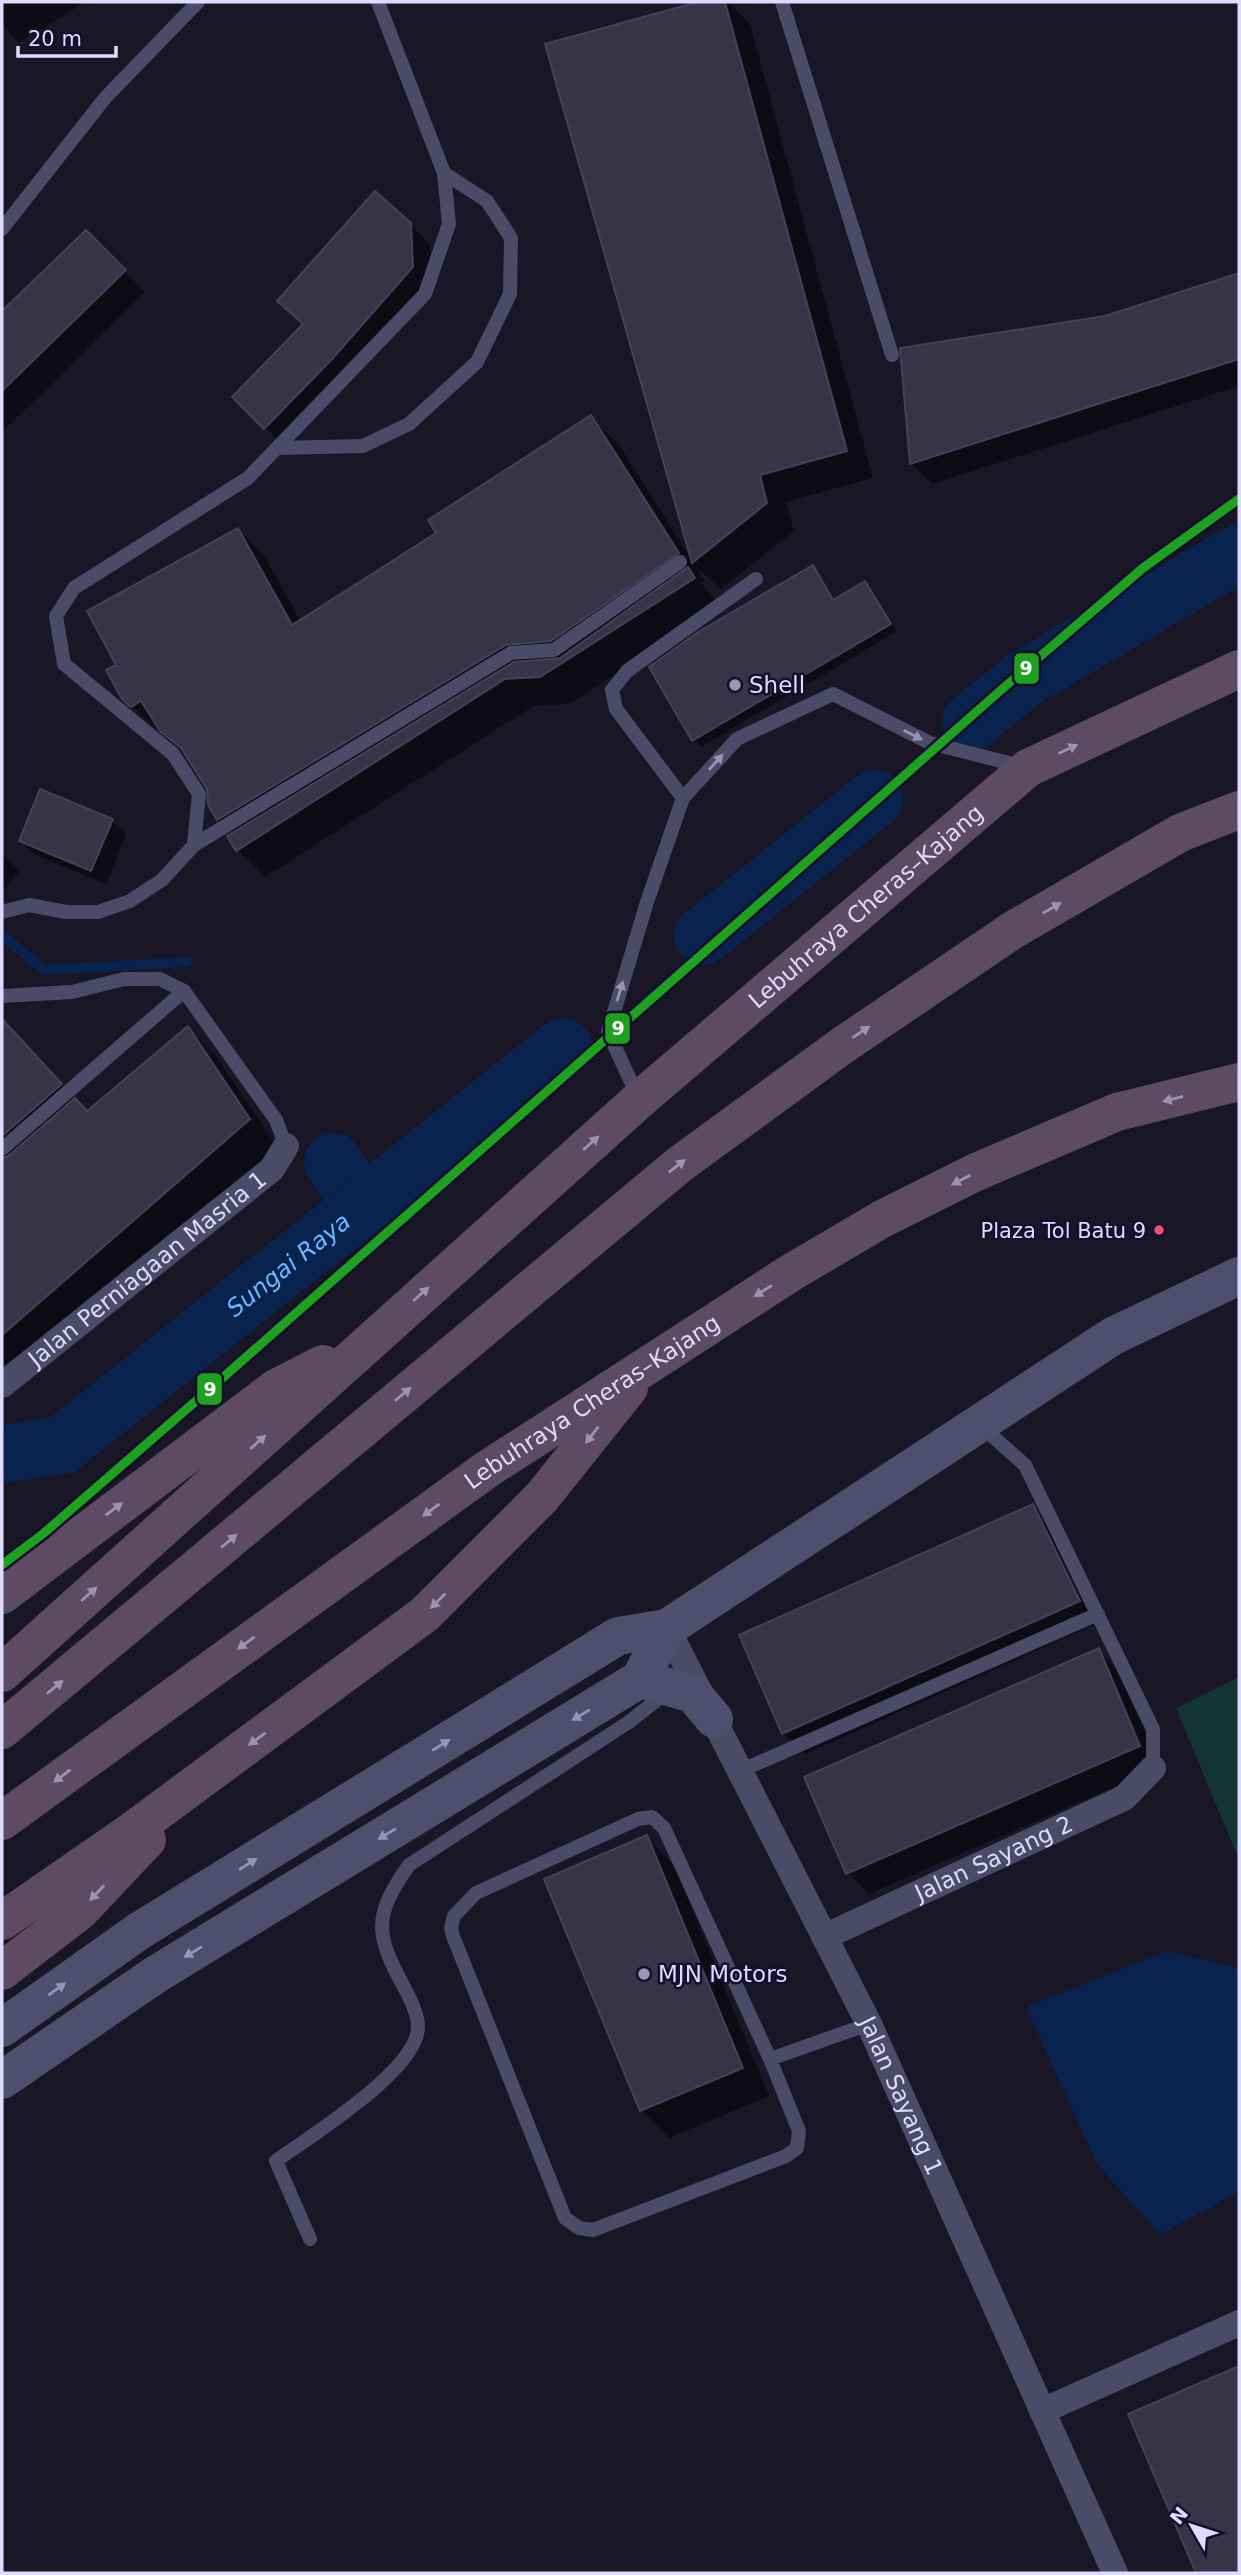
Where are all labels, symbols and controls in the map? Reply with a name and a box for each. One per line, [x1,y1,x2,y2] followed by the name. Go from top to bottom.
[18,14,116,58] scale bar
[28,27,82,51] text: 20 m
[1013,652,1040,685] line badge: 9
[1019,657,1033,679] text: 9
[749,672,805,698] place label: Shell
[727,677,743,693] marker: Shell
[904,729,924,741] one-way arrow
[1058,743,1078,755] one-way arrow
[708,753,724,771] one-way arrow
[744,799,988,1013] street label: Lebuhraya Cheras–Kajang
[1042,901,1061,914] one-way arrow
[615,981,625,1002] one-way arrow
[604,1012,631,1045] line badge: 9
[611,1017,625,1039] text: 9
[852,1026,871,1039] one-way arrow
[1162,1094,1184,1105] one-way arrow
[582,1135,600,1151] one-way arrow
[669,1159,686,1174] one-way arrow
[22,1166,271,1373] street label: Jalan Perniagaan Masria 1
[951,1174,971,1185] one-way arrow
[221,1207,356,1323] water label: Sungai Raya
[981,1219,1146,1243] place label: Plaza Tol Batu 9
[1152,1223,1166,1237] marker: Plaza Tol Batu 9
[753,1284,772,1297] one-way arrow
[413,1287,430,1302] one-way arrow
[459,1309,725,1494] street label: Lebuhraya Cheras–Kajang
[196,1372,223,1406] line badge: 9
[203,1378,217,1400] text: 9
[394,1386,412,1402] one-way arrow
[585,1426,600,1443] one-way arrow
[249,1435,266,1450] one-way arrow
[105,1502,123,1517] one-way arrow
[422,1503,440,1517] one-way arrow
[219,1533,237,1548] one-way arrow
[80,1586,98,1602] one-way arrow
[429,1593,446,1610] one-way arrow
[237,1636,255,1650] one-way arrow
[46,1680,63,1695] one-way arrow
[572,1709,591,1721] one-way arrow
[248,1731,266,1746] one-way arrow
[432,1739,451,1751] one-way arrow
[52,1769,71,1783] one-way arrow
[909,1811,1077,1907] street label: Jalan Sayang 2
[378,1827,397,1840] one-way arrow
[238,1858,257,1871] one-way arrow
[89,1884,105,1901] one-way arrow
[184,1946,203,1958] one-way arrow
[658,1961,788,1987] place label: MJN Motors
[636,1966,652,1982] marker: MJN Motors
[48,1982,66,1996] one-way arrow
[853,2010,948,2179] street label: Jalan Sayang 1
[1157,2491,1227,2561] north arrow
[1165,2502,1192,2528] text: N

